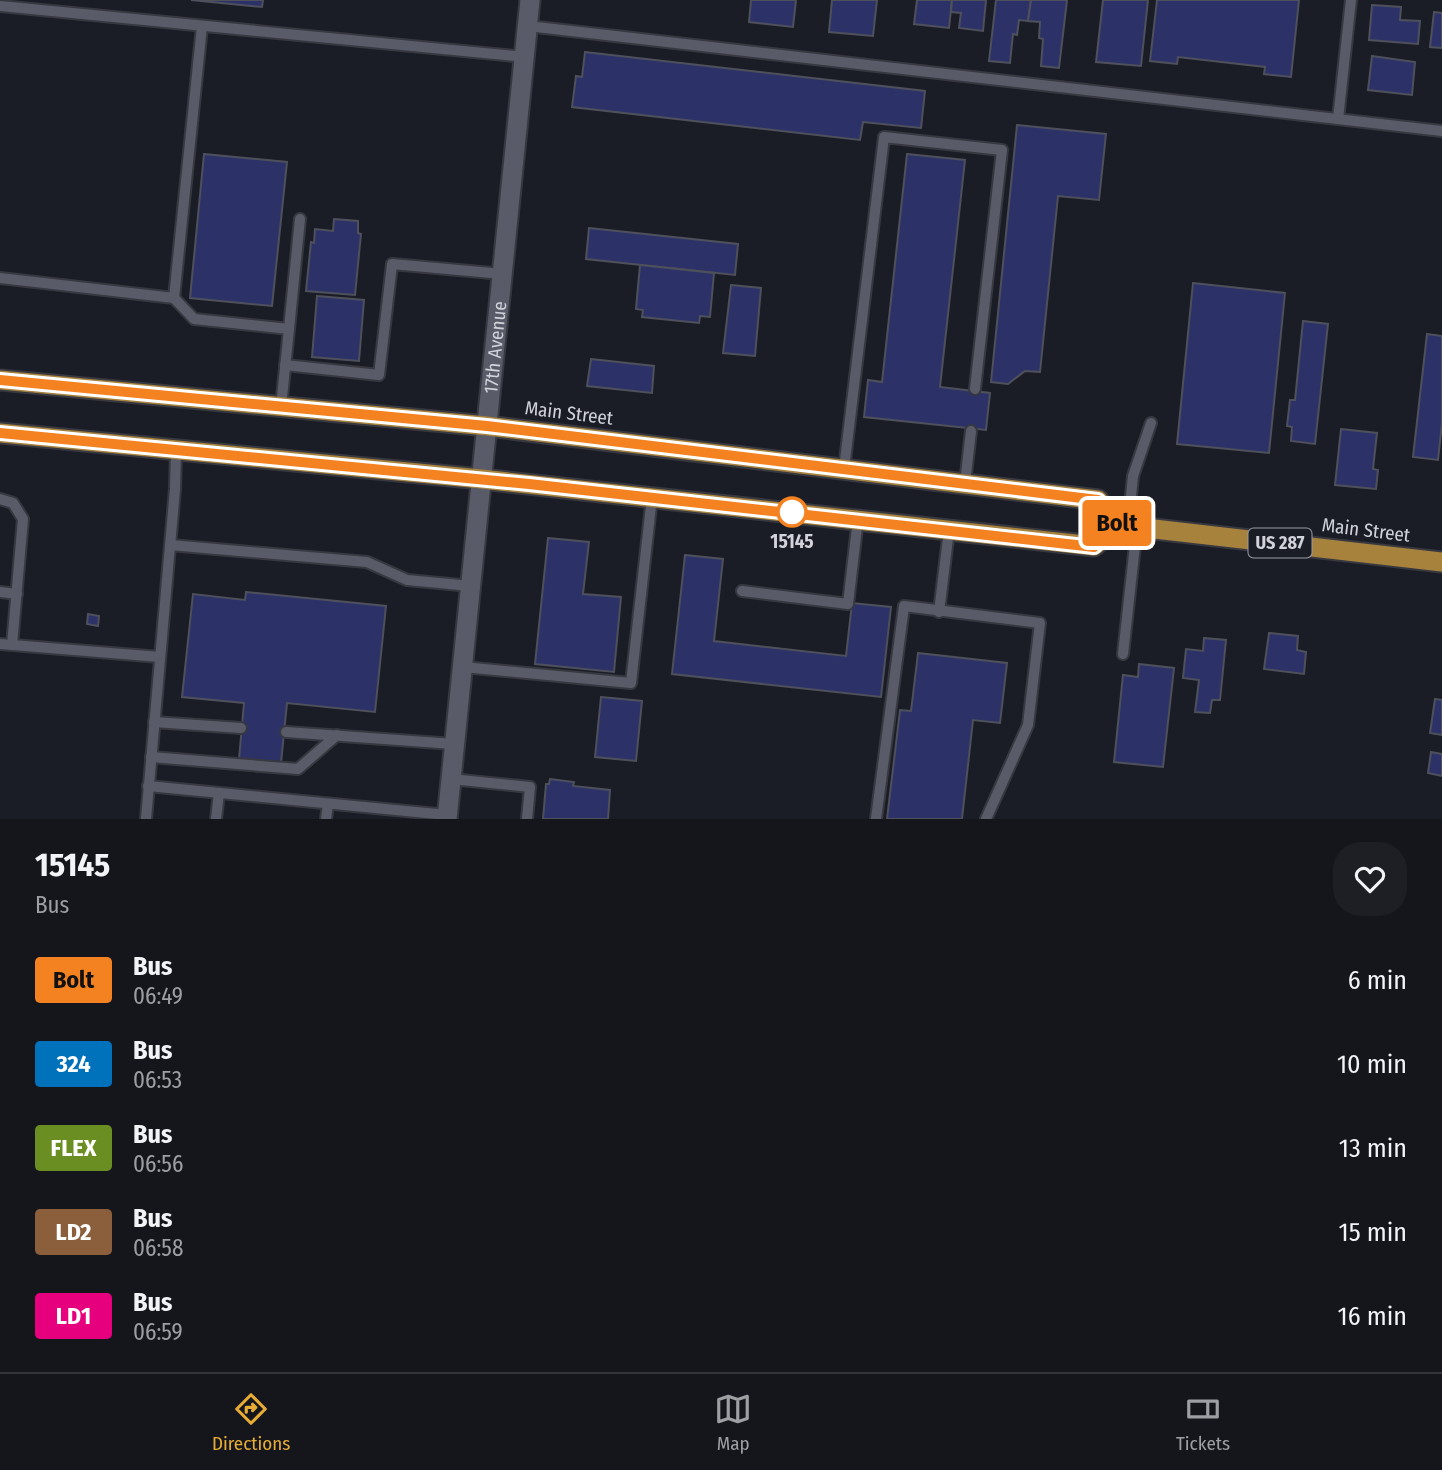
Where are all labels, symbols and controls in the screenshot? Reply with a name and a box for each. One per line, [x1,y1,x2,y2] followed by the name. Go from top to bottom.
[479,300,511,395] street label: 17th Avenue
[524,396,615,430] street label: Main Street
[777,497,807,527] marker: 15145
[1068,500,1166,546] line badge: Bolt
[1096,509,1138,537] text: Bolt
[1321,513,1412,547] street label: Main Street
[1248,528,1312,558] road number: US 287
[770,530,814,553] place label: 15145
[1333,842,1407,916] button: heart
[35,845,110,885] text: 15145
[35,891,69,919] text: Bus
[133,951,172,982] text: Bus
[1348,965,1407,996] text: 6 min
[53,966,94,994] text: Bolt
[133,982,183,1010] text: 06:49
[133,1035,172,1066] text: Bus
[1337,1049,1407,1080] text: 10 min
[56,1050,91,1078] text: 324
[133,1066,182,1094] text: 06:53
[133,1119,172,1150] text: Bus
[1339,1133,1407,1164] text: 13 min
[51,1134,96,1162] text: FLEX
[133,1150,183,1178] text: 06:56
[133,1203,172,1234] text: Bus
[1339,1217,1407,1248] text: 15 min
[56,1218,91,1246] text: LD2
[133,1234,183,1262] text: 06:58
[133,1287,172,1318] text: Bus
[1338,1301,1407,1332] text: 16 min
[56,1302,91,1330] text: LD1
[133,1318,183,1346] text: 06:59
[212,1390,290,1455] tab: Directions
[714,1390,752,1455] tab: Map
[1176,1390,1230,1455] tab: Tickets

